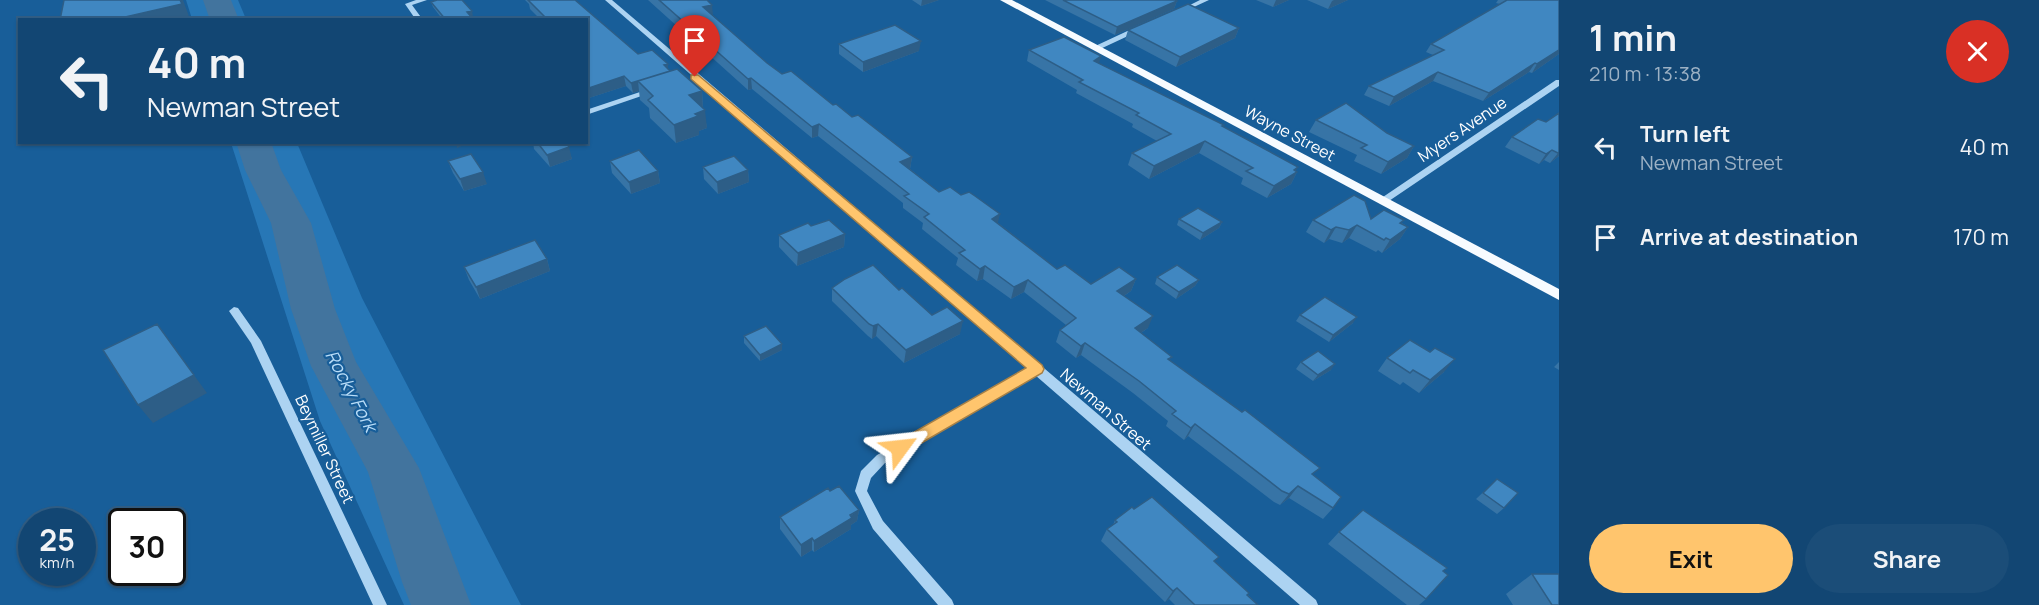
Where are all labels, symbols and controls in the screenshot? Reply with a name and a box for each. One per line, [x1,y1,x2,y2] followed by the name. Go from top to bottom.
[1589,13,1677,62] text: 1 min
[669,15,720,77] pin
[1946,20,2009,83] button: close
[678,24,711,57] icon: arrive
[147,33,246,91] text: 40 m
[48,42,126,120] icon: left
[1589,60,1701,87] text: 210 m · 13:38
[147,88,340,125] text: Newman Street
[1413,91,1511,167] street label: Myers Avenue
[1241,100,1339,166] street label: Wayne Street
[1640,119,1730,149] text: Turn left
[1589,131,1622,164] icon: left
[1960,132,2009,162] text: 40 m
[1640,149,1783,176] text: Newman Street
[1589,221,1622,254] icon: arrive
[1640,222,1858,252] text: Arrive at destination
[1953,222,2009,252] text: 170 m
[320,346,385,438] water label: Rocky Fork
[1056,363,1156,455] street label: Newman Street
[290,391,360,507] street label: Beymiller Street
[868,416,932,480] position arrow
[108,508,186,586] speed limit sign: 30
[39,519,75,560] text: 25
[1589,524,1793,593] button: Exit
[1805,524,2009,593] button: Share
[40,552,74,573] text: km/h

